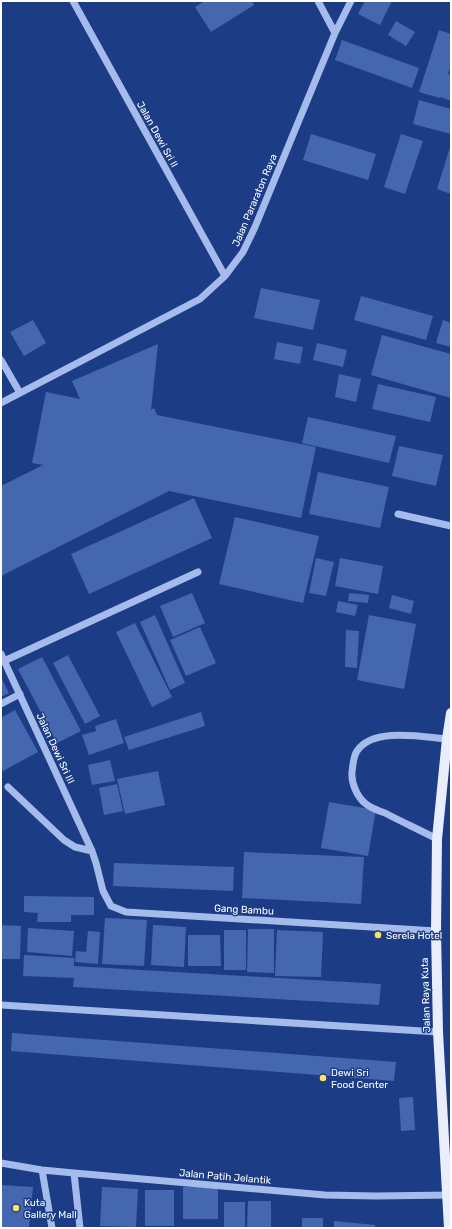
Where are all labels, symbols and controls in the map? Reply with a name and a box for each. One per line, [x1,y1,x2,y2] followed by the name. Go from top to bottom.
[134,99,180,170] street label: Jalan Dewi Sri II
[230,152,280,249] street label: Jalan Pararaton Raya
[33,711,77,786] street label: Jalan Dewi Sri III
[214,902,274,918] street label: Gang Bambu
[373,930,383,940] marker: Serela Hotel
[386,930,442,942] place label: Serela Hotel
[419,957,433,1033] street label: Jalan Raya Kuta
[331,1067,388,1091] place label: Dewi Sri Food Center
[318,1073,328,1083] marker: Dewi Sri Food Center
[178,1167,272,1187] street label: Jalan Patih Jelantik
[24,1197,77,1221] place label: Kuta Gallery Mall
[11,1203,21,1213] marker: Kuta Gallery Mall

